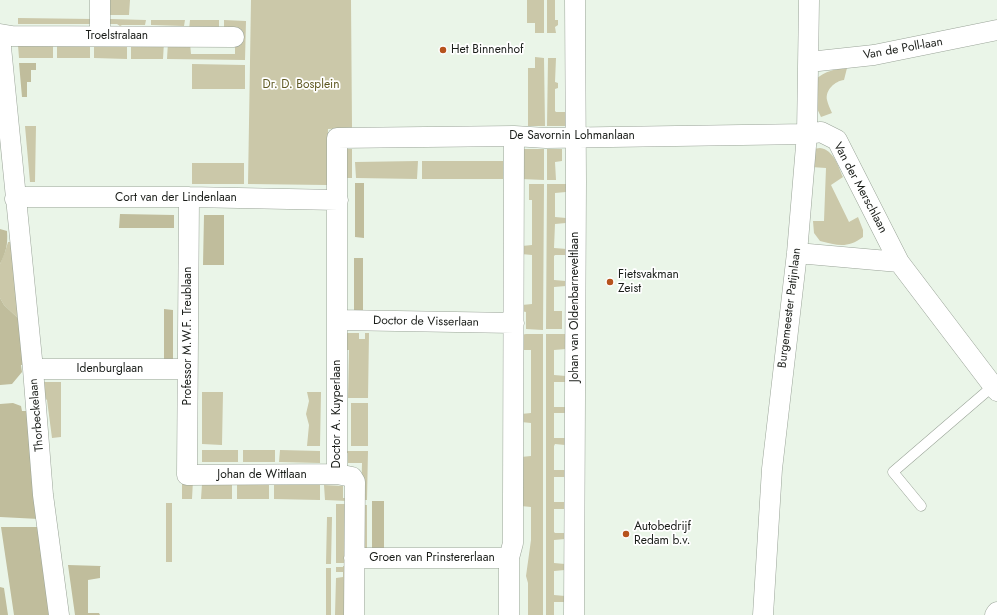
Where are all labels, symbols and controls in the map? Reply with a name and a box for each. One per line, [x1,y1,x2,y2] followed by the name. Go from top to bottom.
[86,29,148,43] street label: Troelstralaan
[862,35,944,63] street label: Van de Poll-laan
[451,43,523,57] place label: Het Binnenhof
[438,45,448,55] marker: Het Binnenhof
[262,78,340,92] park label: Dr. D. Bosplein
[509,129,635,143] street label: De Savornin Lohmanlaan
[830,140,890,236] street label: Van der Merschlaan
[115,191,237,205] street label: Cort van der Lindenlaan
[568,232,582,382] street label: Johan van Oldenbarneveltlaan
[775,247,805,369] street label: Burgemeester Patijnlaan
[181,267,195,405] street label: Professor M.W.F. Treublaan
[618,268,679,296] place label: Fietsvakman Zeist
[605,277,615,287] marker: Fietsvakman Zeist
[373,314,479,330] street label: Doctor de Visserlaan
[330,360,344,468] street label: Doctor A. Kuyperlaan
[77,362,143,376] street label: Idenburglaan
[27,378,47,452] street label: Thorbeckelaan
[217,468,307,482] street label: Johan de Wittlaan
[634,520,691,548] place label: Autobedrijf Redam b.v.
[621,529,631,539] marker: Autobedrijf Redam b.v.
[369,551,495,565] street label: Groen van Prinstererlaan

